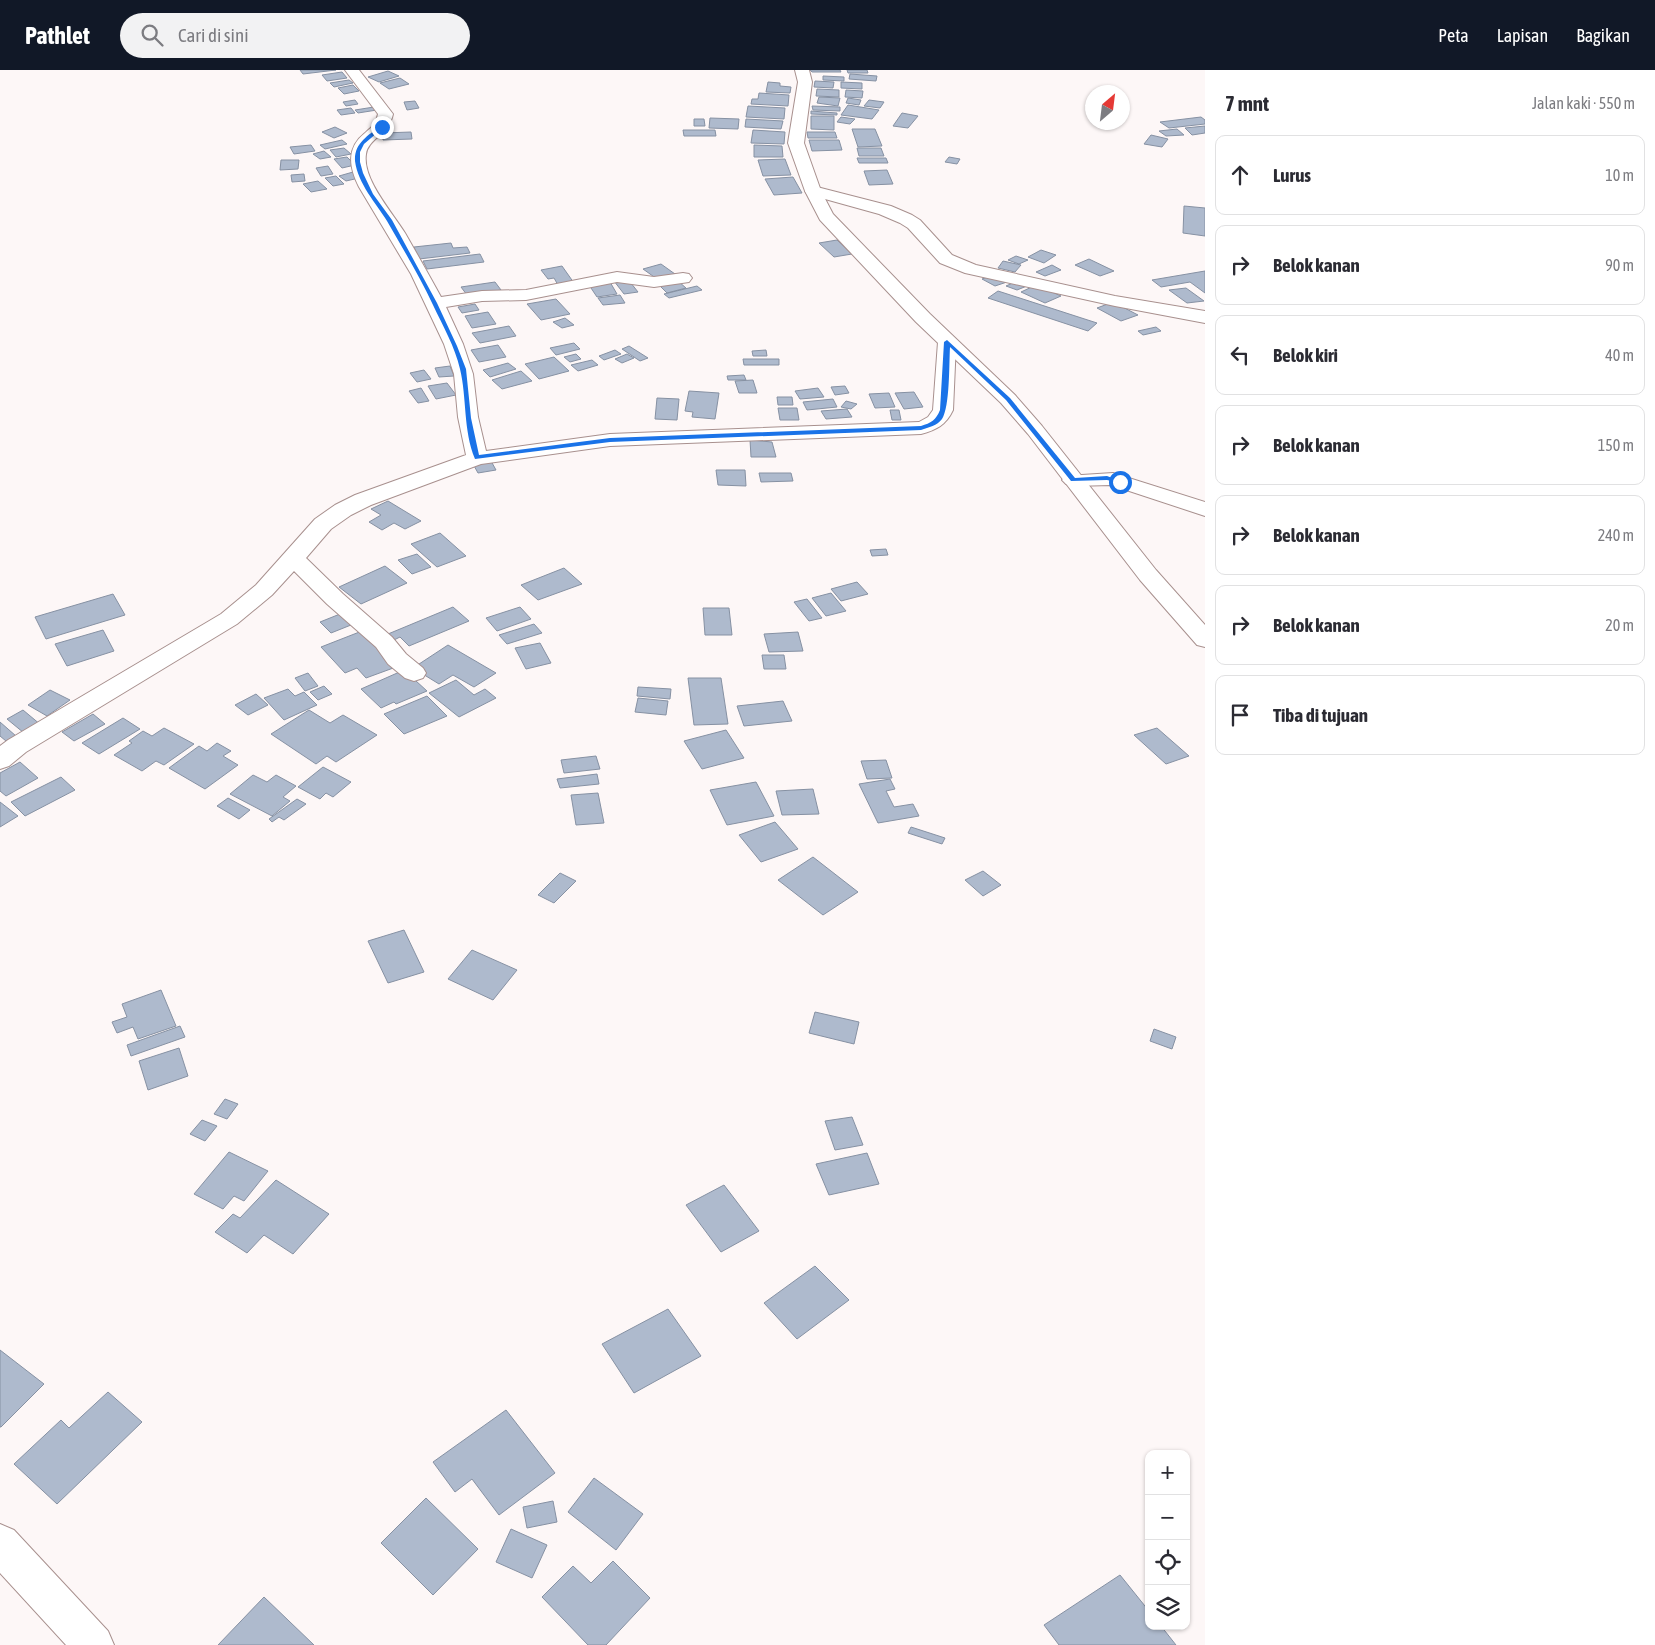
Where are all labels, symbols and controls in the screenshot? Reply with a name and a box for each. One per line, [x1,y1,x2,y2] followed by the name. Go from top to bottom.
[120,13,470,58] search box
[138,21,166,49] icon: search
[25,22,90,49] text: Pathlet
[178,24,249,46] text: Cari di sini
[1438,25,1469,46] text: Peta
[1497,25,1548,46] text: Lapisan
[1576,25,1630,46] text: Bagikan
[1085,85,1130,130] north arrow
[1225,91,1269,115] text: 7 mnt
[1532,94,1635,112] text: Jalan kaki · 550 m
[371,116,394,139] route end
[1226,161,1254,189] icon: ahead
[1273,164,1311,186] text: Lurus
[1605,166,1634,184] text: 10 m
[1226,251,1254,279] icon: right
[1273,254,1360,276] text: Belok kanan
[1605,256,1634,274] text: 90 m
[1226,341,1254,369] icon: left
[1273,344,1338,366] text: Belok kiri
[1605,346,1634,364] text: 40 m
[1226,431,1254,459] icon: right
[1273,434,1360,456] text: Belok kanan
[1598,436,1634,454] text: 150 m
[1109,471,1132,494] route start
[1226,521,1254,549] icon: right
[1273,524,1360,546] text: Belok kanan
[1598,526,1634,544] text: 240 m
[1226,611,1254,639] icon: right
[1273,614,1360,636] text: Belok kanan
[1605,616,1634,634] text: 20 m
[1226,701,1254,729] icon: arrive
[1273,704,1368,726] text: Tiba di tujuan
[1145,1450,1190,1630] map controls
[1145,1450,1190,1495] button: +
[1145,1495,1190,1540] button: −
[1145,1540,1190,1585] button: locate
[1145,1585,1190,1630] button: layers

